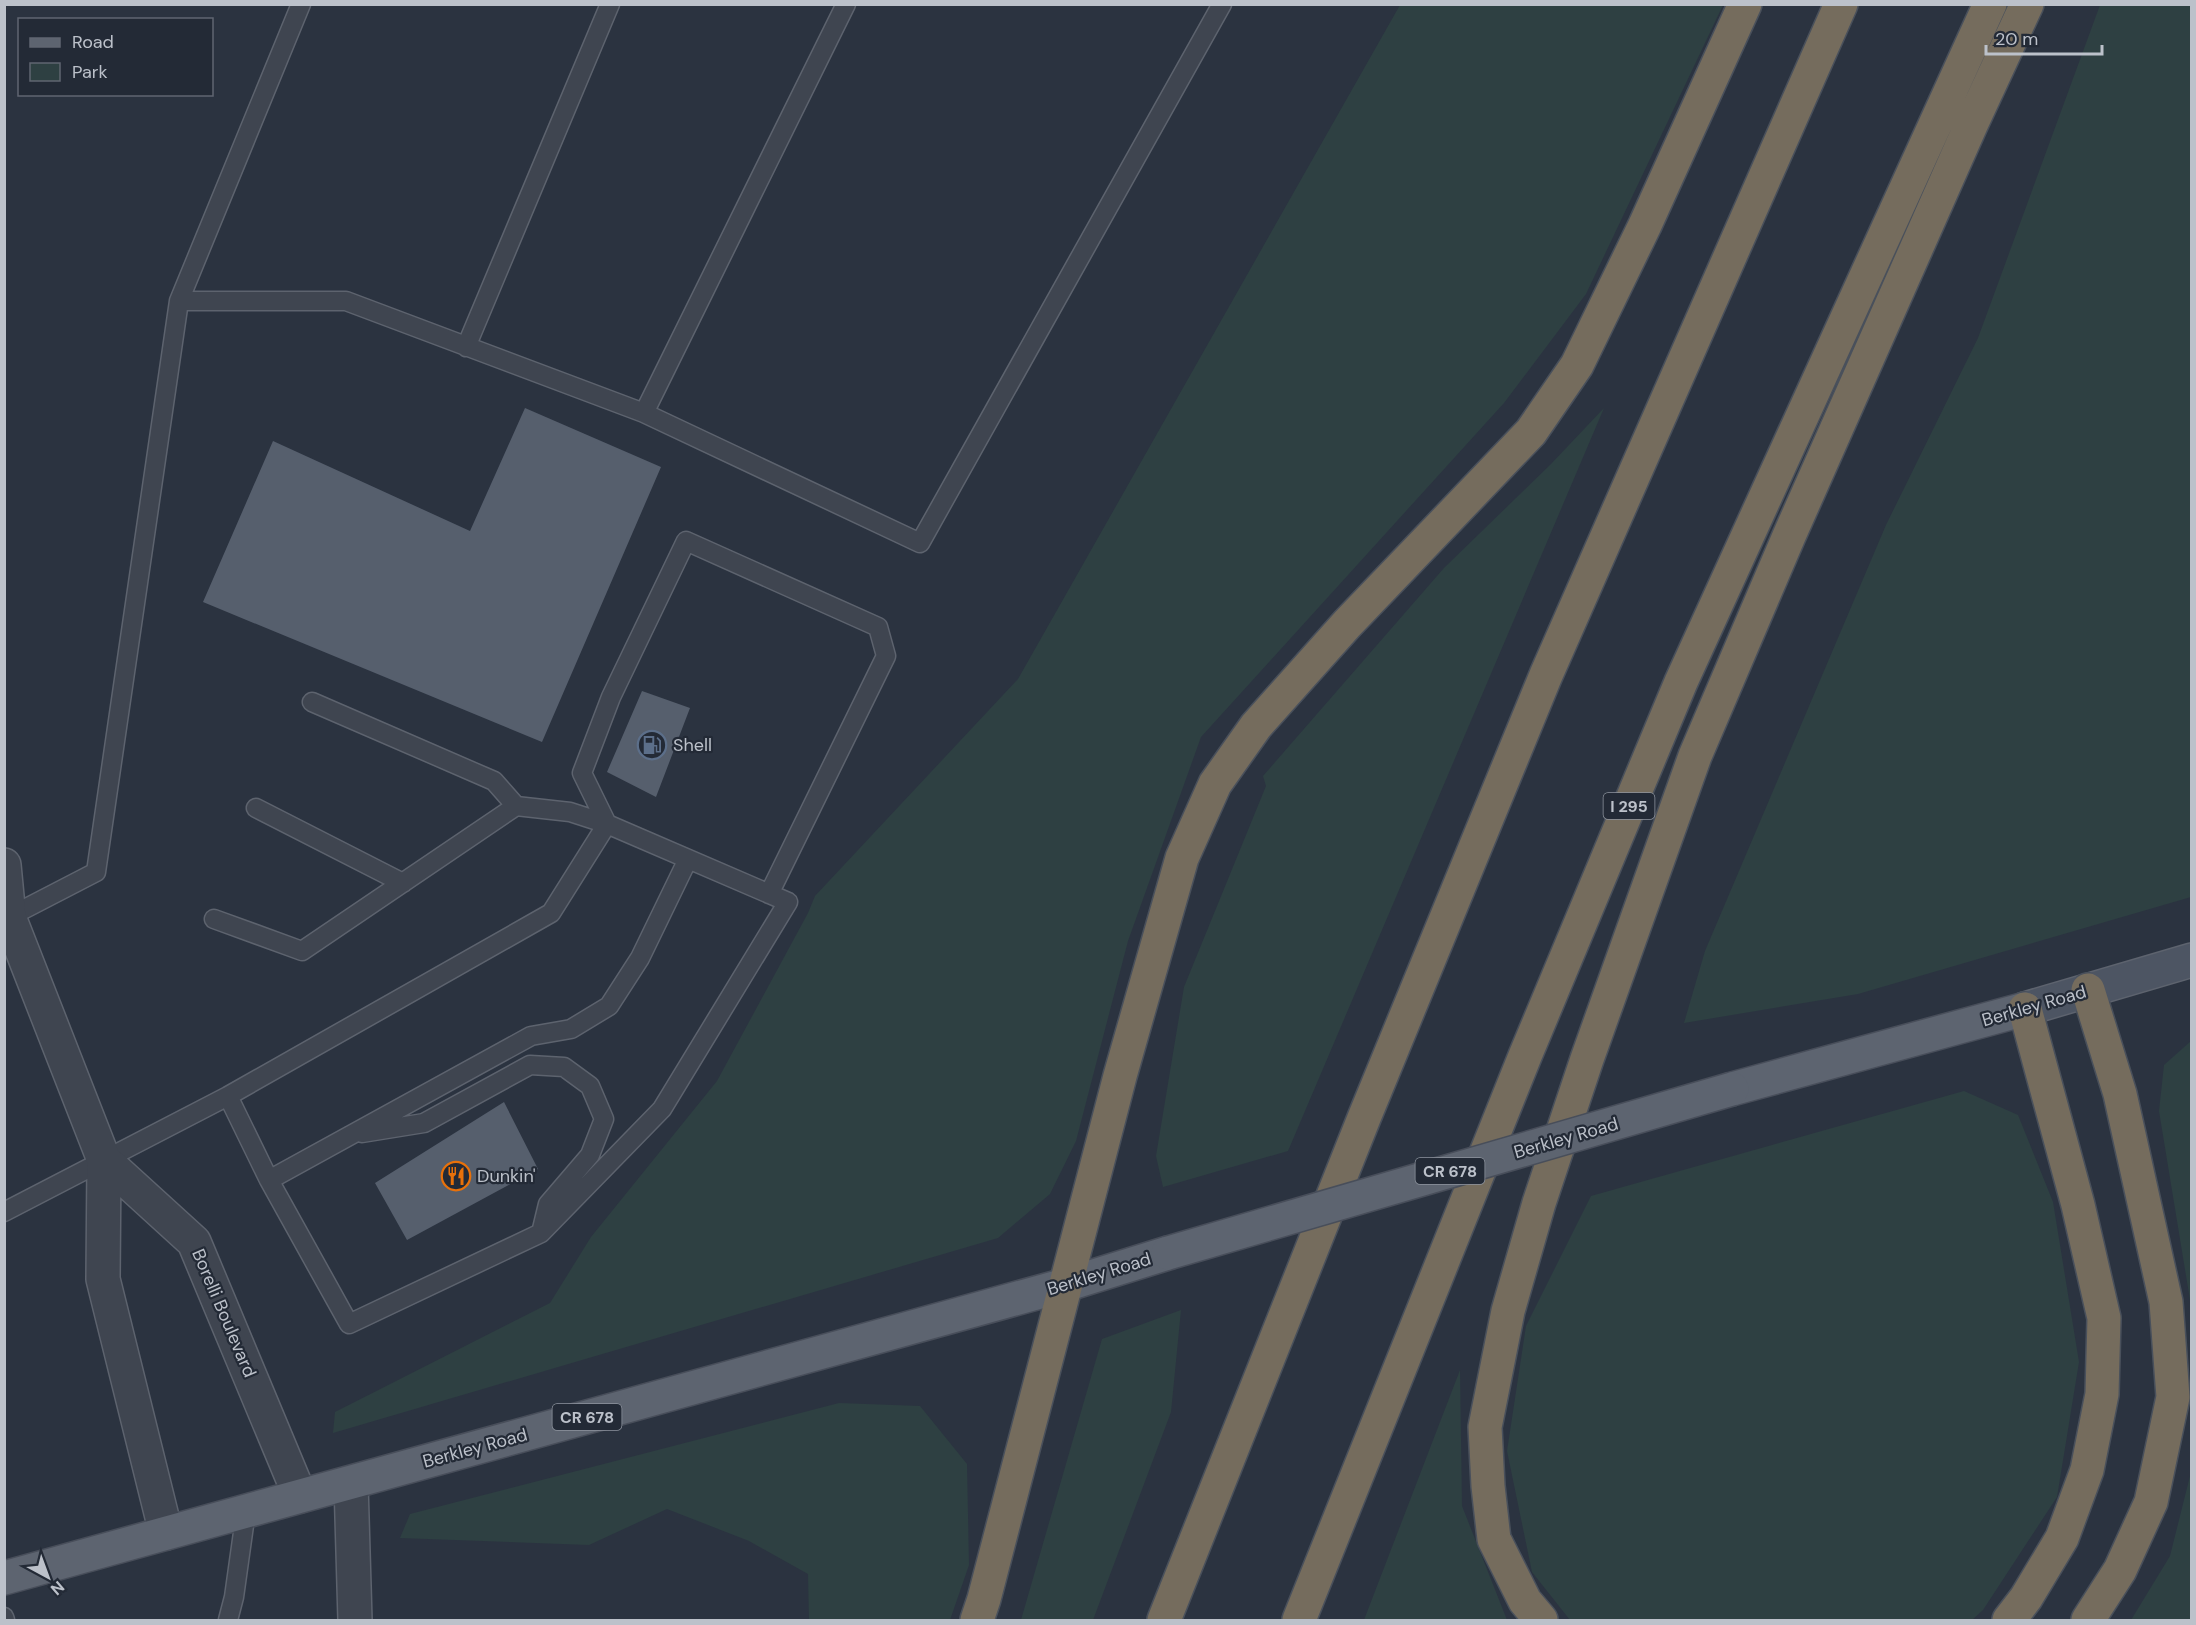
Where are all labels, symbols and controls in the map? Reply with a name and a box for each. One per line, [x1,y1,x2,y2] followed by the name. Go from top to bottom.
[18,18,213,96] legend
[1986,18,2102,56] scale bar
[1995,27,2038,51] text: 20 m
[72,30,114,54] text: Road
[72,60,108,84] text: Park
[636,729,668,761] fuel station icon: Shell
[673,733,712,757] place label: Shell
[1604,793,1654,819] road number: I 295
[1979,980,2089,1032] street label: Berkley Road
[1511,1112,1621,1164] street label: Berkley Road
[1416,1158,1484,1184] road number: CR 678
[440,1160,472,1192] restaurant icon: Dunkin'
[477,1164,536,1188] place label: Dunkin'
[186,1245,262,1381] street label: Borelli Boulevard
[1044,1247,1154,1301] street label: Berkley Road
[552,1404,622,1430] road number: CR 678
[420,1423,530,1473] street label: Berkley Road
[18,1547,78,1607] north arrow
[46,1576,69,1600] text: N

